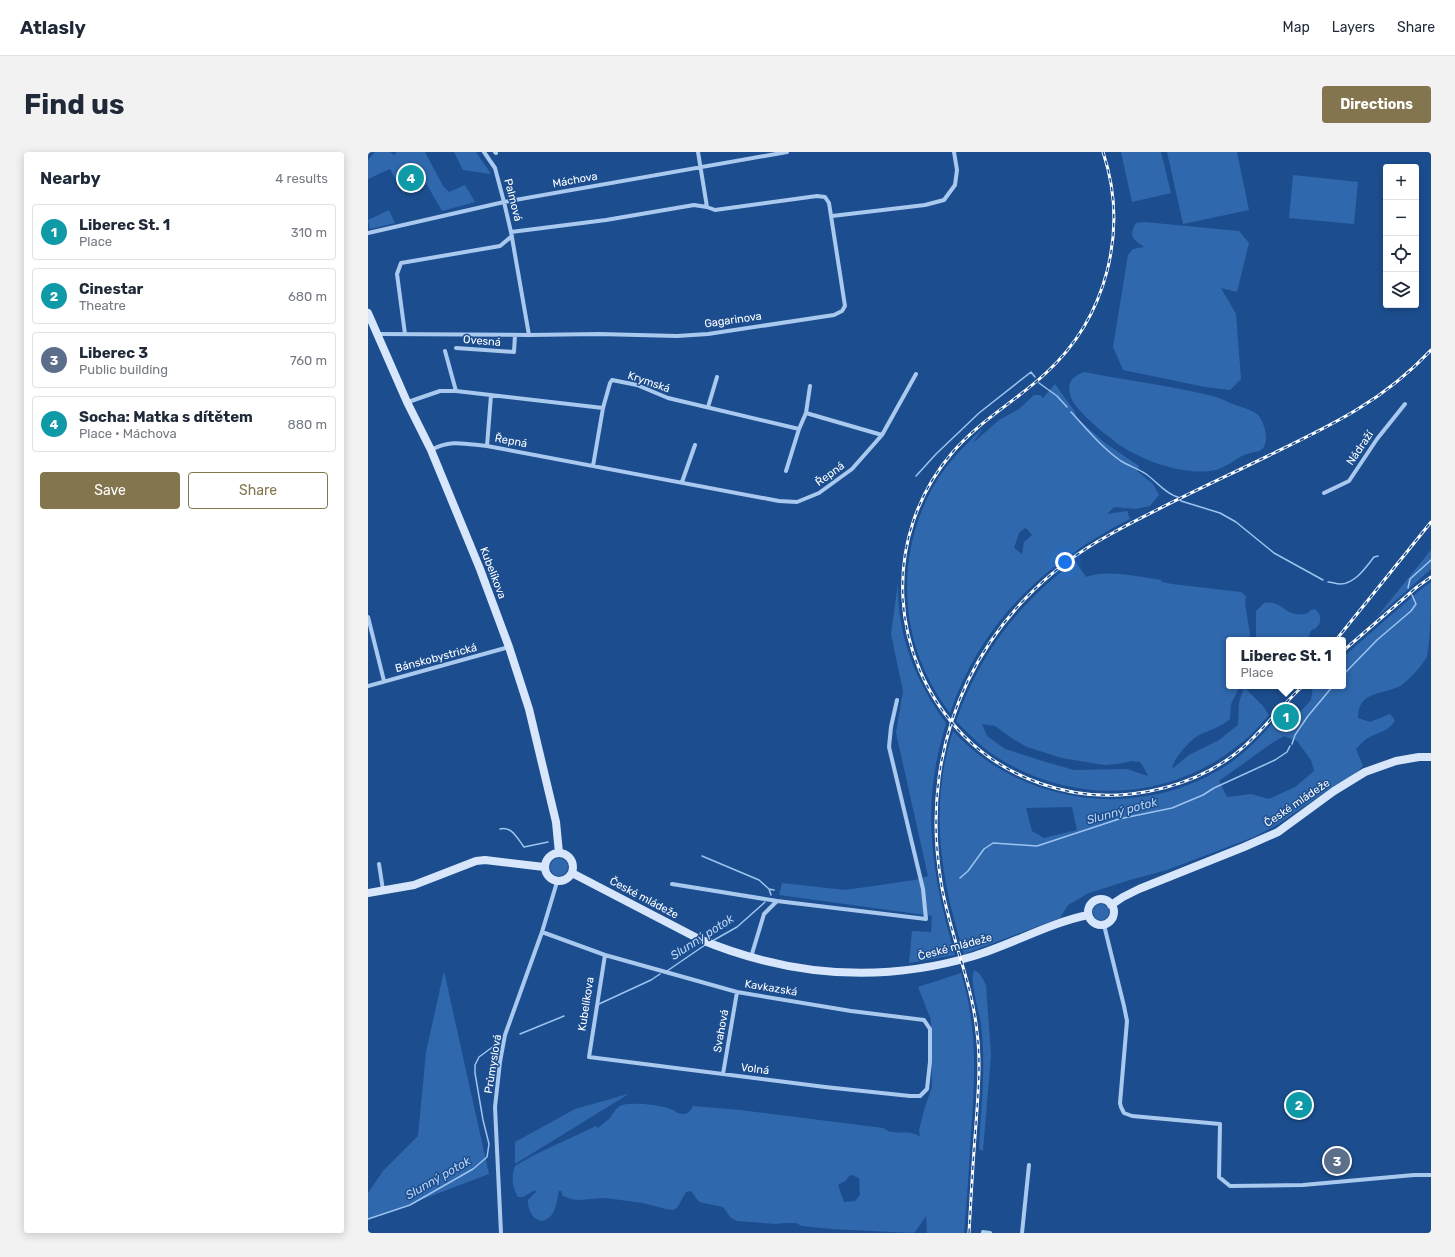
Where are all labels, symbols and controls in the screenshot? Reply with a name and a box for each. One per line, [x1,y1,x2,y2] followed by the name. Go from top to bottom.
[20,16,86,39] text: Atlasly
[1283,19,1310,36] text: Map
[1332,19,1375,36] text: Layers
[1397,19,1435,36] text: Share
[1322,86,1431,123] button: Directions
[24,88,124,121] text: Find us
[398,163,424,193] pin: 4
[1383,164,1419,308] map controls
[1383,164,1419,200] button: +
[40,168,101,188] text: Nearby
[551,170,599,190] street label: Máchova
[275,171,328,186] text: 4 results
[501,177,525,223] street label: Palmová
[1383,200,1419,236] button: −
[79,216,170,234] text: Liberec St. 1
[51,225,57,240] text: 1
[291,225,327,240] text: 310 m
[79,234,112,249] text: Place
[1383,236,1419,272] button: locate
[1383,272,1419,308] button: layers
[79,280,143,298] text: Cinestar
[50,289,58,304] text: 2
[288,289,327,304] text: 680 m
[79,298,126,313] text: Theatre
[703,310,763,330] street label: Gagarinova
[463,333,501,349] street label: Ovesná
[79,344,148,362] text: Liberec 3
[50,353,58,368] text: 3
[290,353,327,368] text: 760 m
[79,362,168,377] text: Public building
[626,369,672,395] street label: Krymská
[79,408,253,426] text: Socha: Matka s dítětem
[50,417,58,432] text: 4
[287,417,327,432] text: 880 m
[79,426,177,441] text: Place · Máchova
[1344,427,1377,468] street label: Nádraží
[494,432,528,450] street label: Řepná
[813,459,847,489] street label: Řepná
[40,472,180,509] button: Save
[188,472,328,509] button: Share
[477,545,509,601] street label: Kubelíkova
[1055,552,1075,572] your location
[1226,637,1346,689] popup
[394,641,478,675] street label: Bánskobystrická
[1240,647,1332,665] text: Liberec St. 1
[1240,665,1274,680] text: Place
[1273,702,1299,732] pin: 1
[1262,776,1332,830] street label: České mládeže
[1085,795,1160,827] water label: Slunný potok
[607,874,681,922] street label: České mládeže
[668,911,737,963] water label: Slunný potok
[916,931,994,963] street label: České mládeže
[575,976,597,1032] street label: Kubelíkova
[744,977,798,999] street label: Kavkazská
[711,1008,731,1054] street label: Svahová
[482,1033,504,1095] street label: Průmyslová
[740,1061,770,1077] street label: Volná
[1286,1090,1312,1120] pin: 2
[1324,1146,1350,1176] pin: 3
[403,1153,474,1202] water label: Slunný potok

